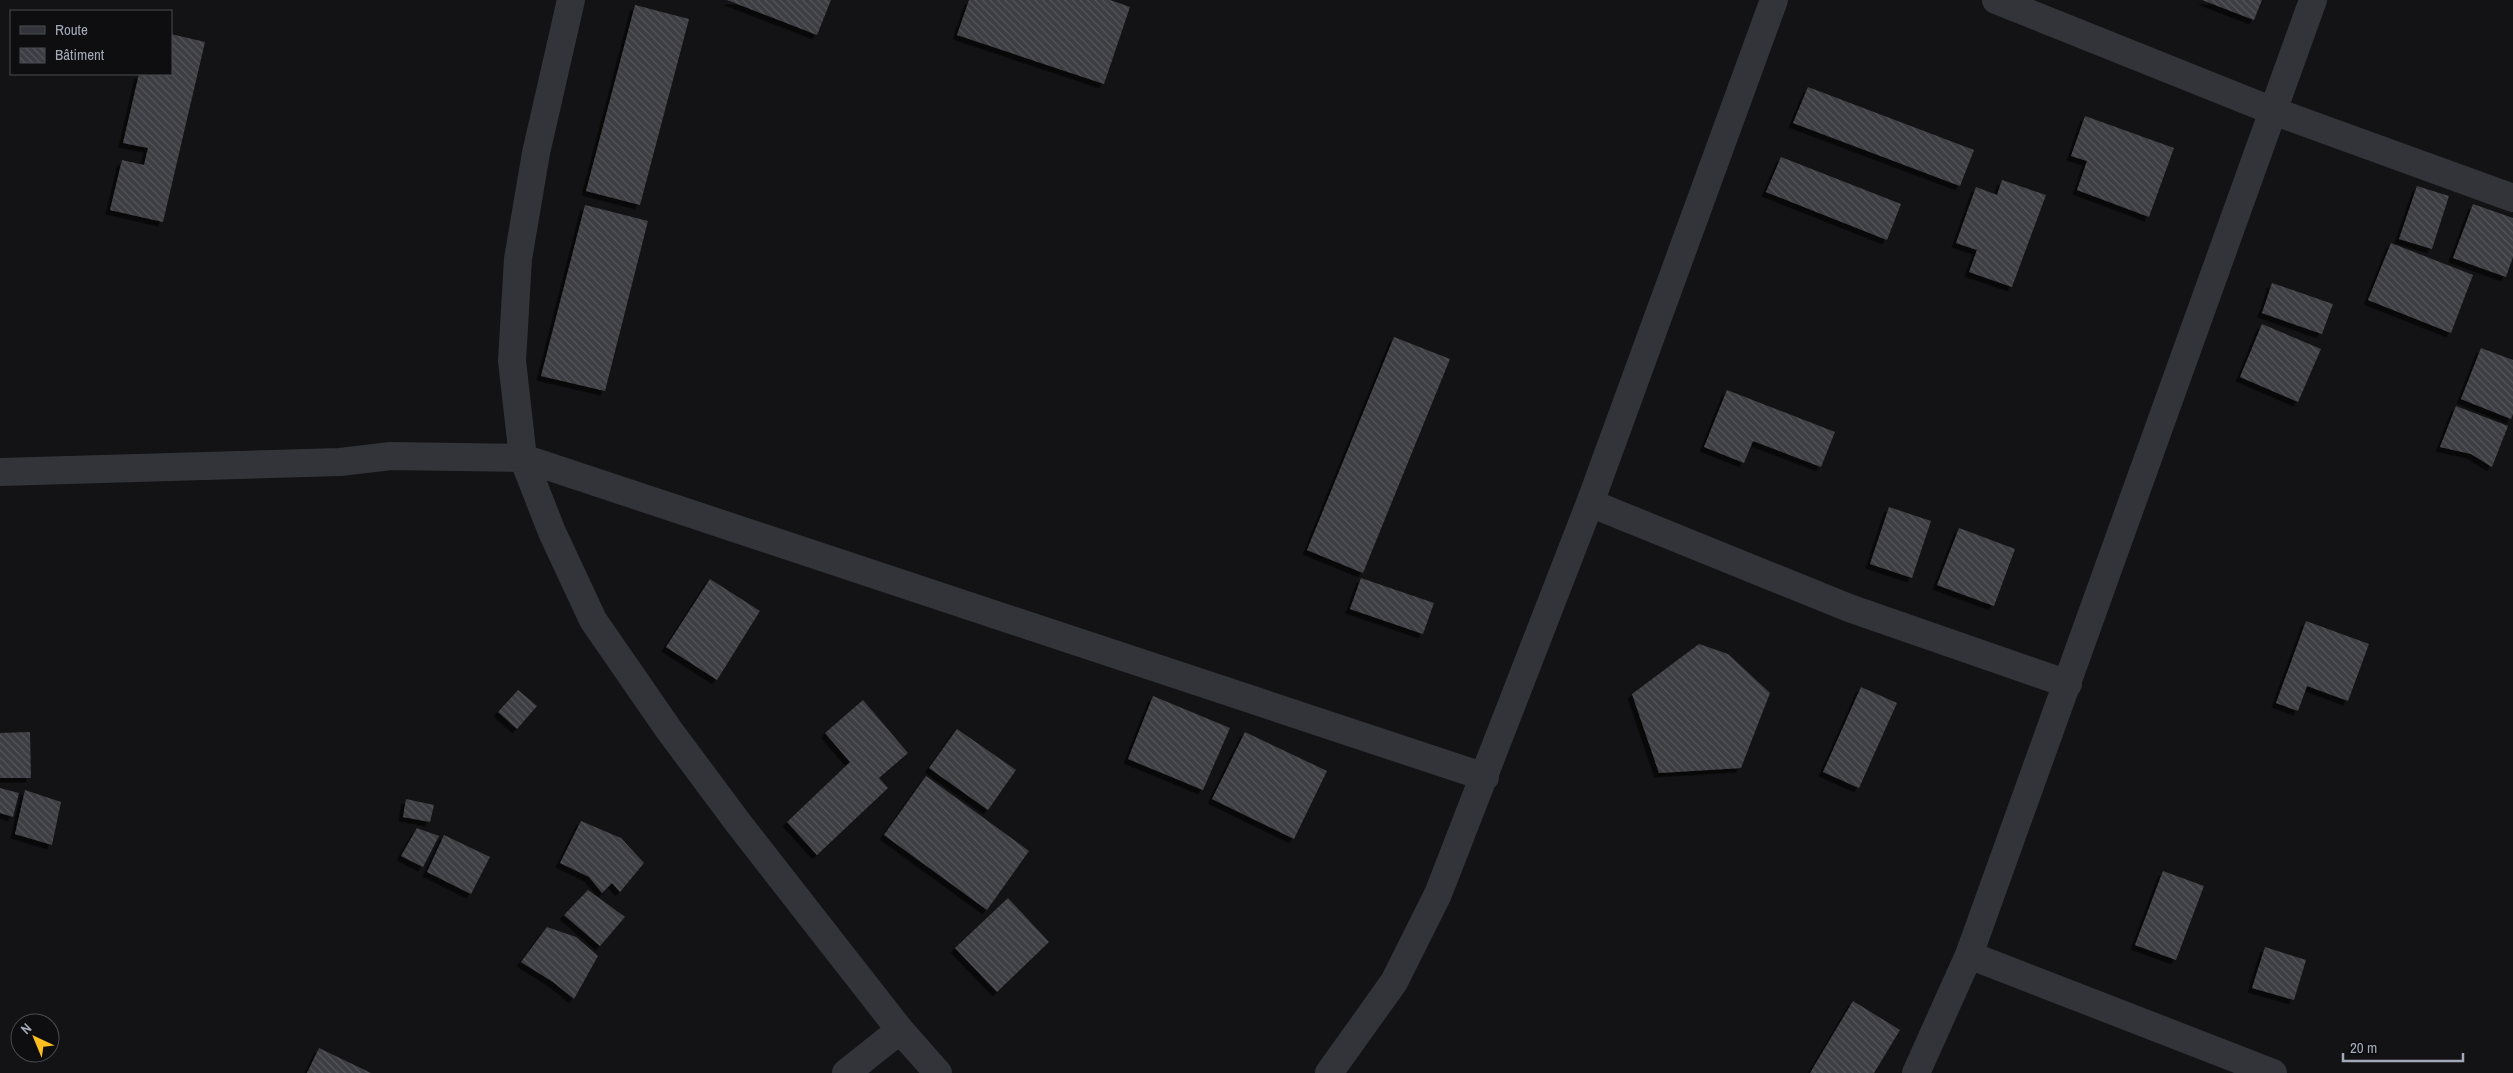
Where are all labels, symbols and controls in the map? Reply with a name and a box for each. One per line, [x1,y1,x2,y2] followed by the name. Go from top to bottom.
[10,10,172,75] legend
[55,19,88,40] text: Route
[55,44,105,65] text: Bâtiment
[10,1013,60,1063] north arrow
[17,1019,35,1038] text: N
[2343,1030,2463,1062] scale bar
[2350,1037,2377,1058] text: 20 m

